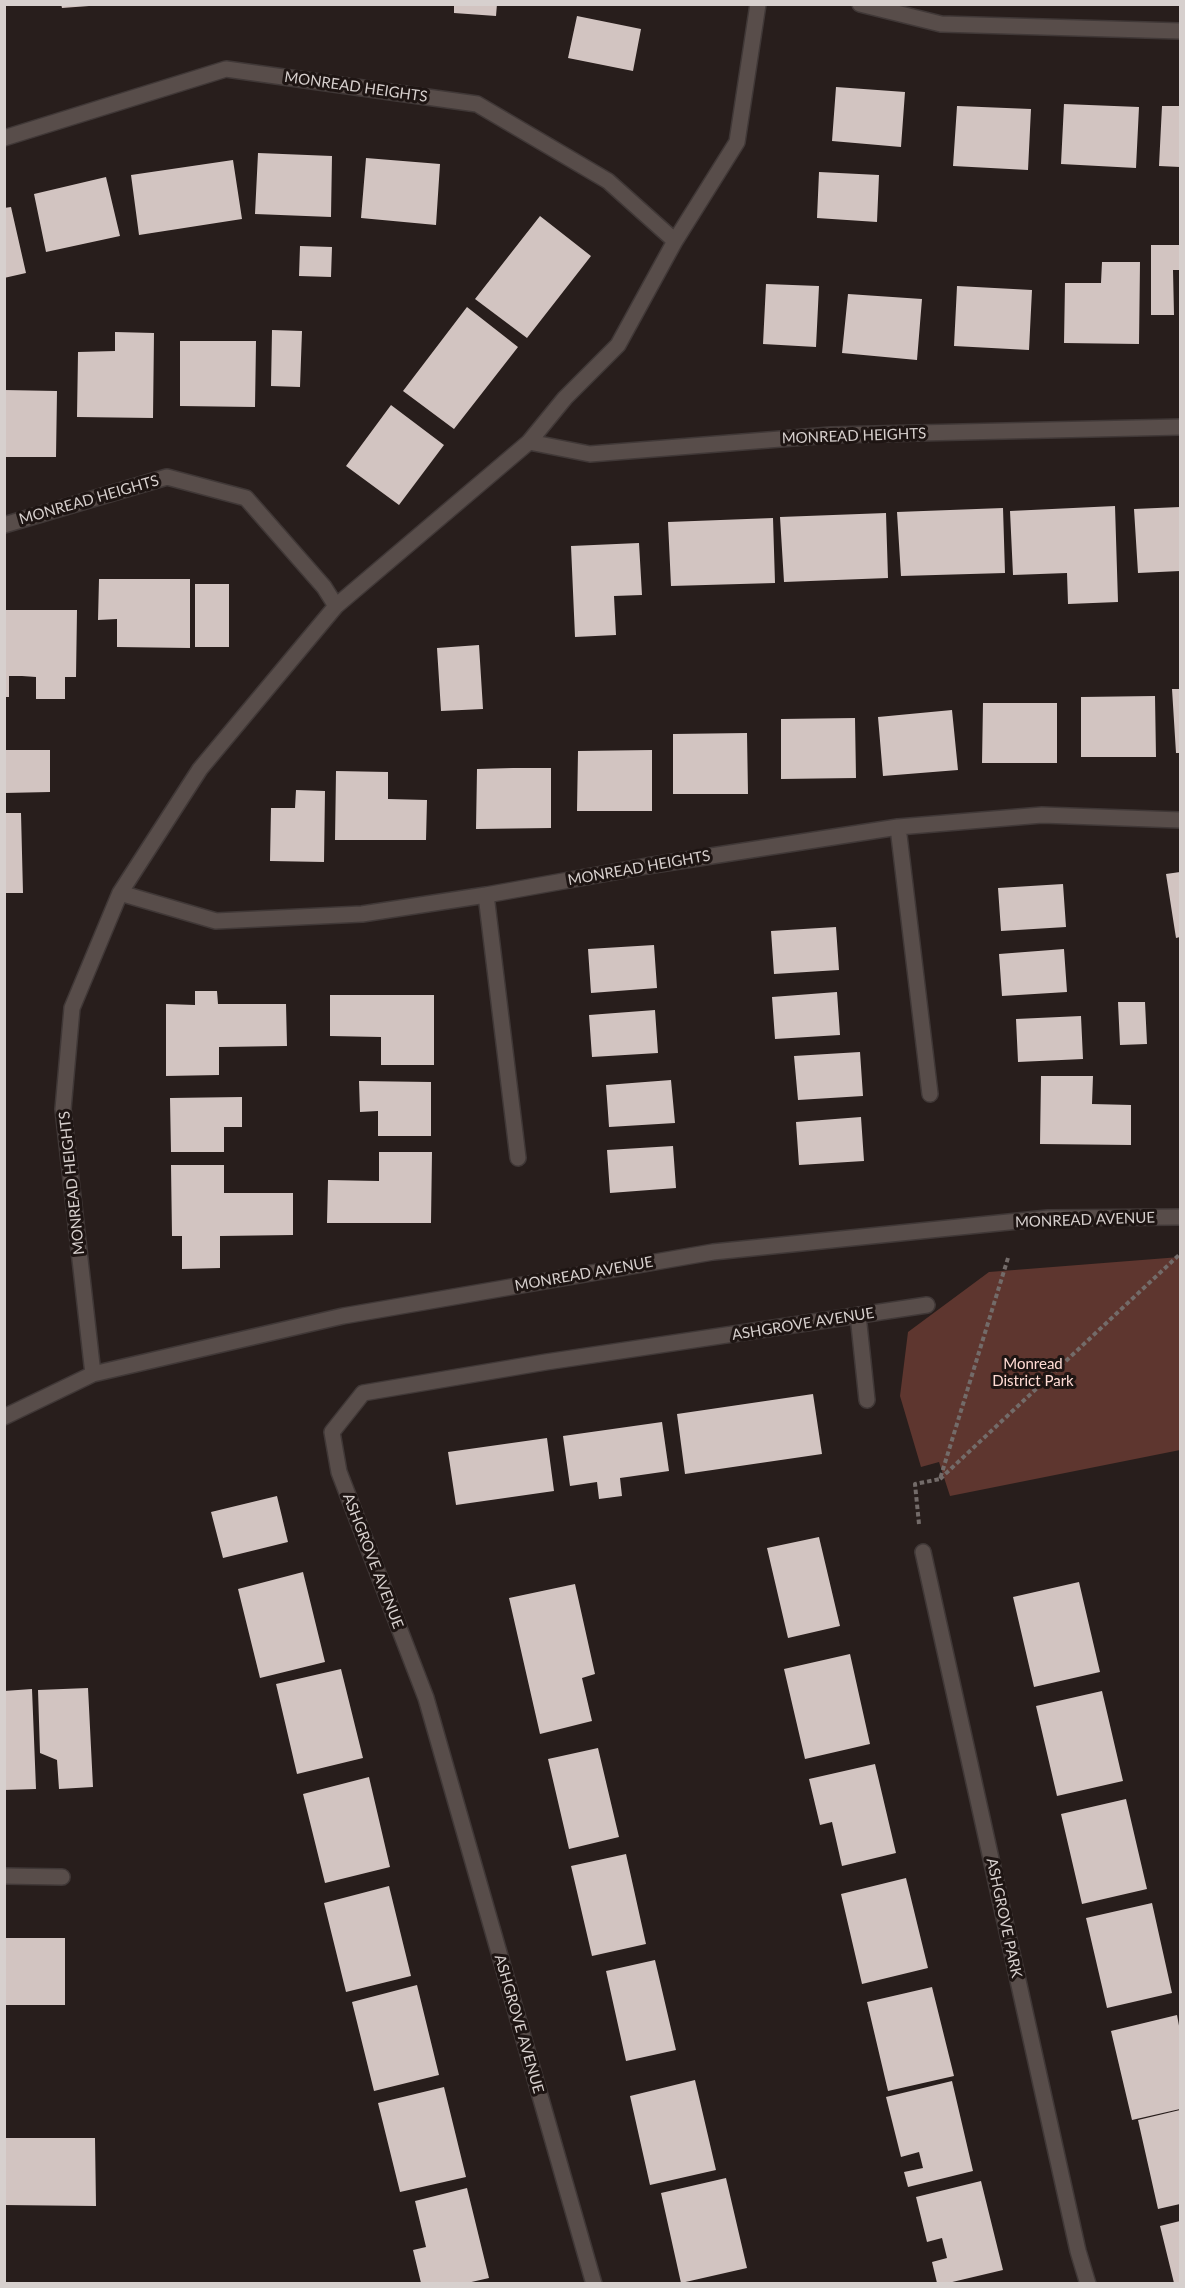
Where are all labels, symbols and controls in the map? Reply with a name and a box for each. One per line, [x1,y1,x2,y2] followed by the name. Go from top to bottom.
[283,68,429,106] street label: MONREAD HEIGHTS
[781,424,927,448] street label: MONREAD HEIGHTS
[17,471,161,529] street label: MONREAD HEIGHTS
[566,847,712,889] street label: MONREAD HEIGHTS
[55,1110,89,1256] street label: MONREAD HEIGHTS
[1015,1209,1155,1231] street label: MONREAD AVENUE
[513,1253,655,1295] street label: MONREAD AVENUE
[731,1304,875,1344] street label: ASHGROVE AVENUE
[992,1355,1074,1390] park label: Monread District Park
[339,1491,407,1631] street label: ASHGROVE AVENUE
[983,1856,1025,1980] street label: ASHGROVE PARK
[491,1952,547,2096] street label: ASHGROVE AVENUE

